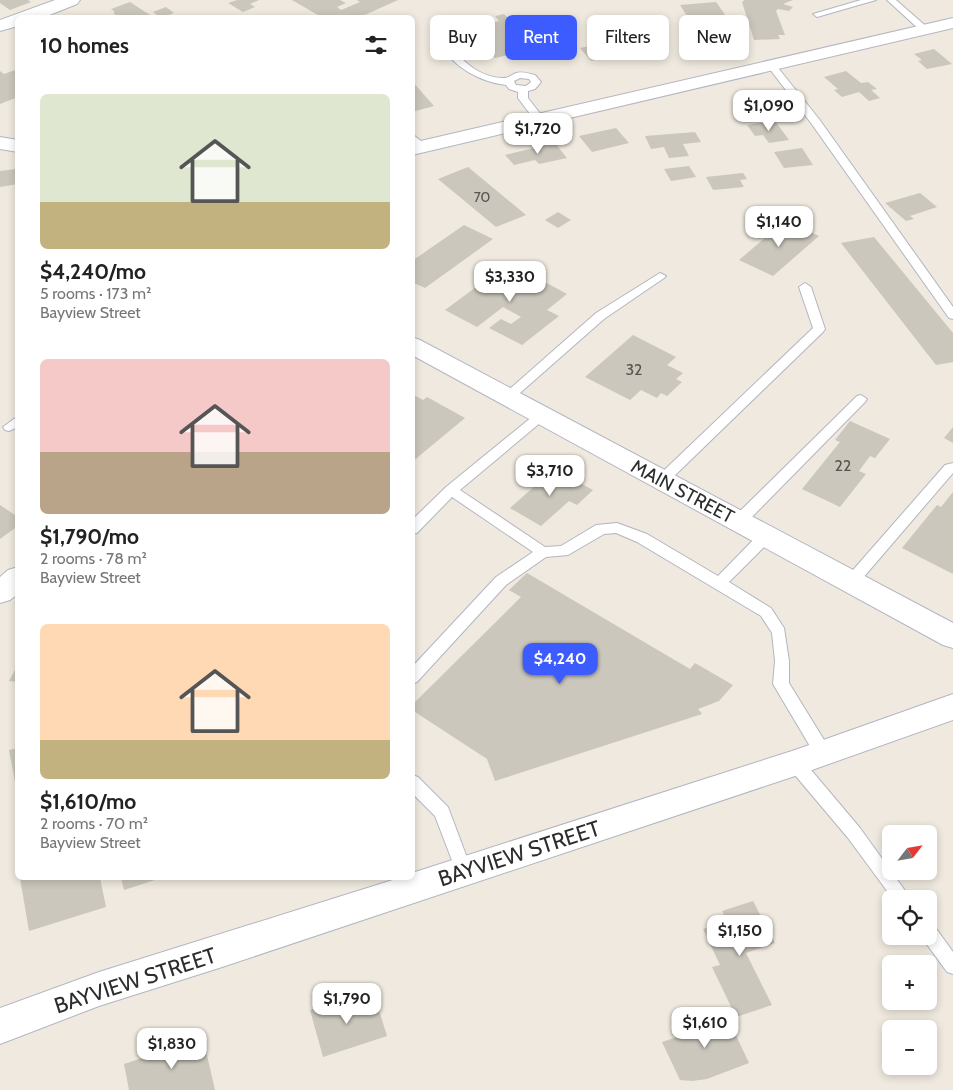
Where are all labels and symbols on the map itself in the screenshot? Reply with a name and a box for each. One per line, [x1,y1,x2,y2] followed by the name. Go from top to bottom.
[728,90,810,132] pin: $1,090
[497,112,579,155] pin: $1,720
[474,188,491,206] house number: 70
[738,206,820,248] pin: $1,140
[469,260,551,303] pin: $3,330
[625,360,643,379] house number: 32
[509,454,591,497] pin: $3,710
[627,455,738,528] street label: MAIN STREET
[835,456,851,475] house number: 22
[519,642,601,685] pin: $4,240
[435,814,604,892] street label: BAYVIEW STREET
[882,825,938,880] north arrow
[699,914,781,957] pin: $1,150
[51,941,220,1019] street label: BAYVIEW STREET
[306,982,388,1025] pin: $1,790
[664,1006,746,1049] pin: $1,610
[131,1028,213,1070] pin: $1,830

